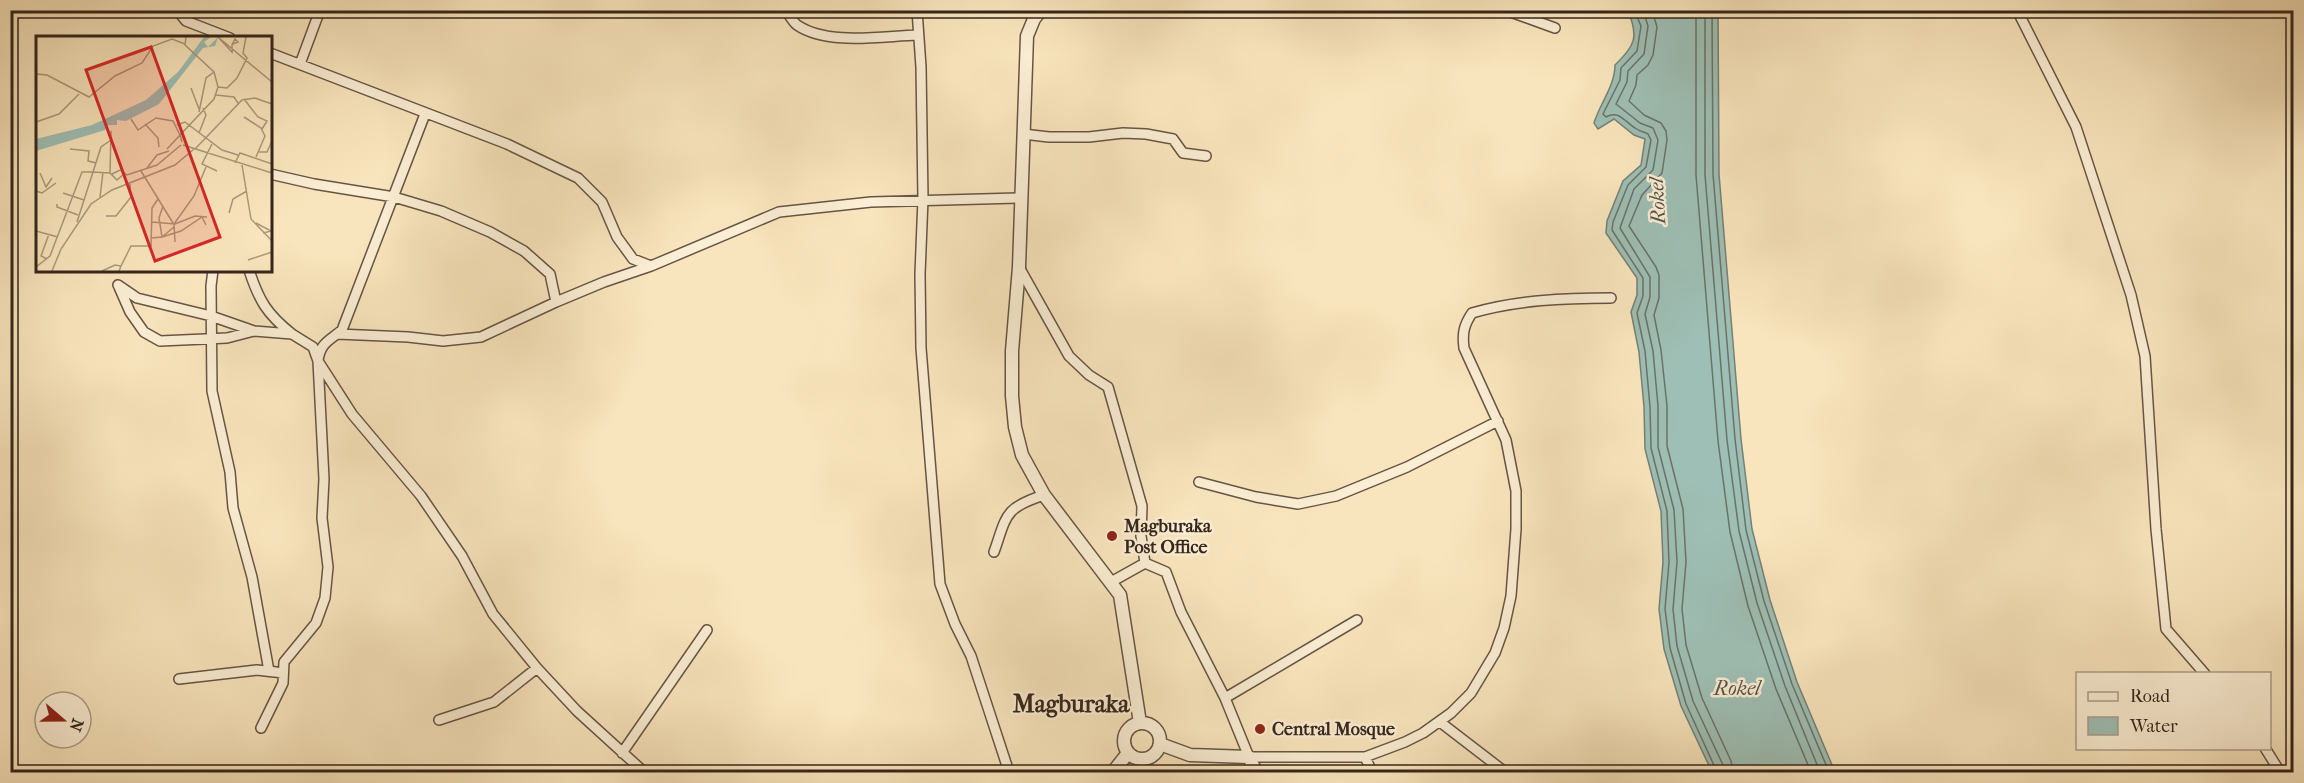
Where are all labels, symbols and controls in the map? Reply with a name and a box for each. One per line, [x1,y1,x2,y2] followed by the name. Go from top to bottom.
[36,36,272,272] inset map
[1645,175,1670,227] water label: Rokel
[1123,516,1212,558] place label: Magburaka Post Office
[1105,529,1119,543] marker: Magburaka Post Office
[2076,672,2271,750] legend
[1712,677,1762,700] water label: Rokel
[2130,686,2170,707] text: Road
[33,690,93,750] north arrow
[1013,690,1130,718] district label: Magburaka
[65,716,88,735] text: N
[2129,716,2178,737] text: Water
[1272,719,1395,740] place label: Central Mosque
[1253,722,1267,736] marker: Central Mosque

